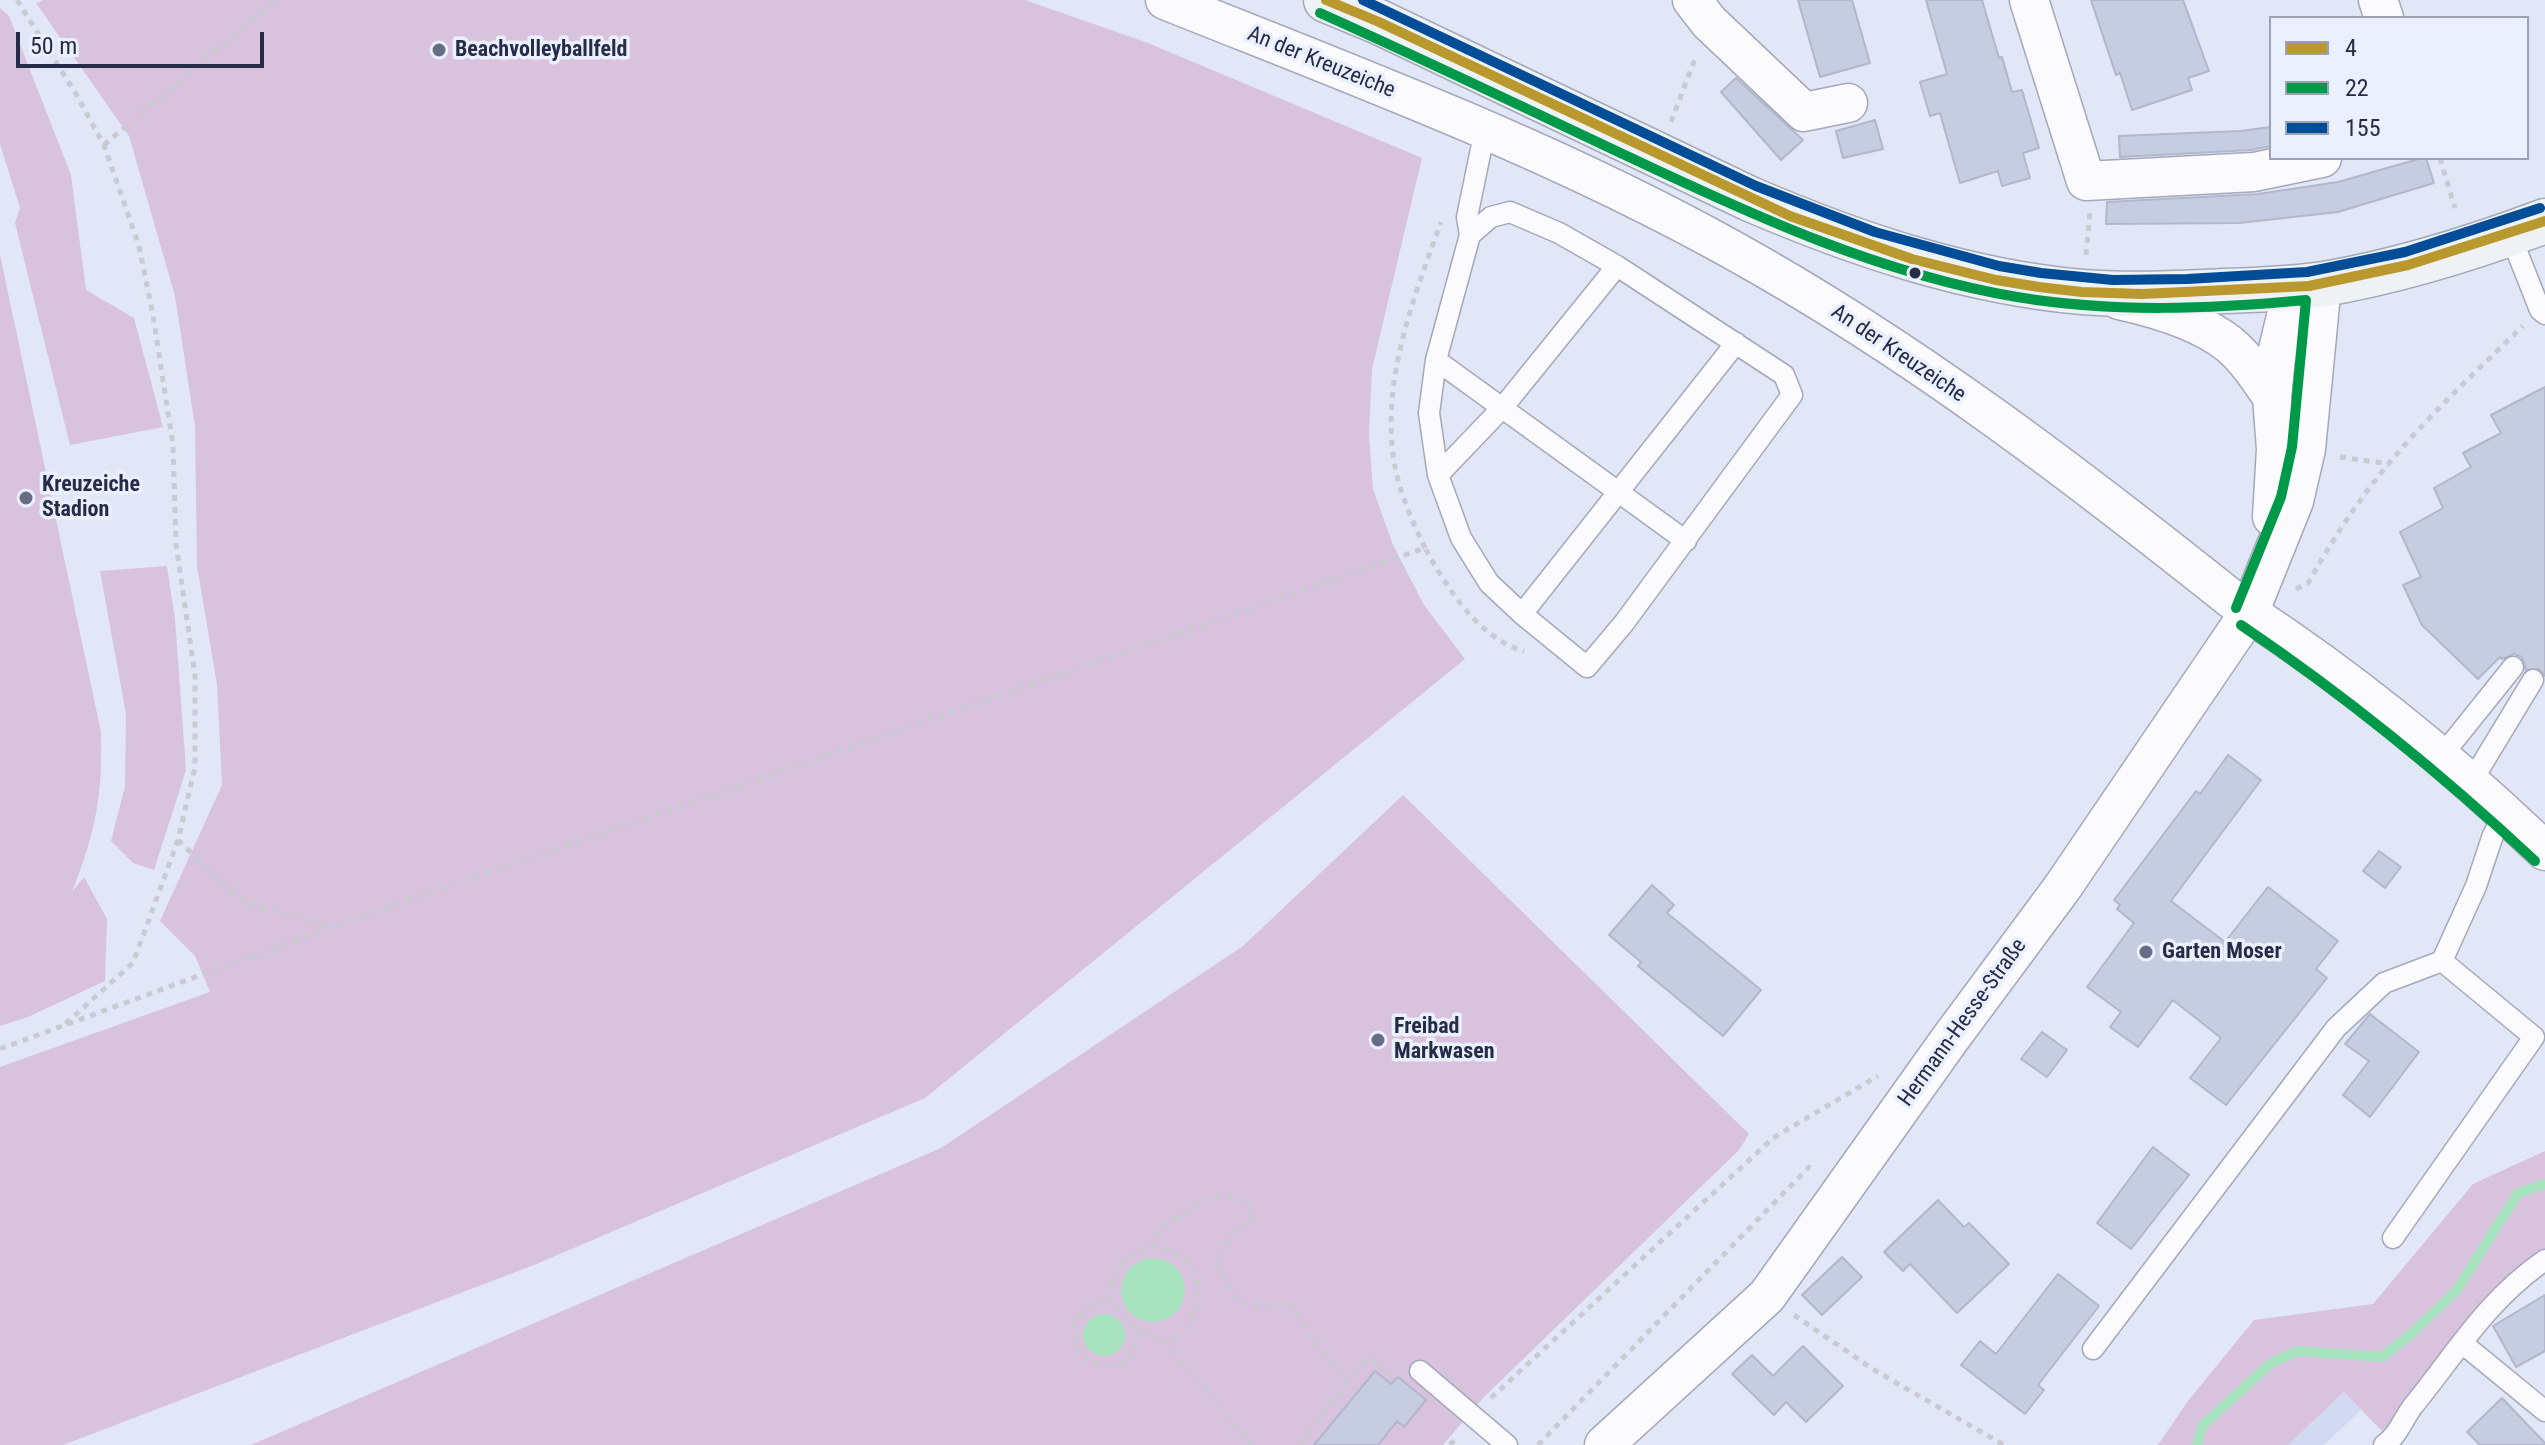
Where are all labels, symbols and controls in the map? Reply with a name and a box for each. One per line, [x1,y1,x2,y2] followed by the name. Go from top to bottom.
[20,16,268,66] scale bar
[2269,16,2529,160] legend
[1243,21,1399,105] street label: An der Kreuzeiche
[30,32,77,60] text: 50 m
[2345,34,2357,62] text: 4
[455,37,627,63] place label: Beachvolleyballfeld
[430,41,448,59] marker: Beachvolleyballfeld
[2345,74,2369,102] text: 22
[2345,114,2381,142] text: 155
[1907,265,1923,281] unlabelled marker
[1826,299,1970,409] street label: An der Kreuzeiche
[42,472,140,524] place label: Kreuzeiche Stadion
[17,489,35,507] marker: Kreuzeiche Stadion
[1893,934,2033,1112] street label: Hermann-Hesse-Straße
[2162,939,2282,965] place label: Garten Moser
[2137,943,2155,961] marker: Garten Moser
[1394,1014,1494,1066] place label: Freibad Markwasen
[1369,1031,1387,1049] marker: Freibad Markwasen

